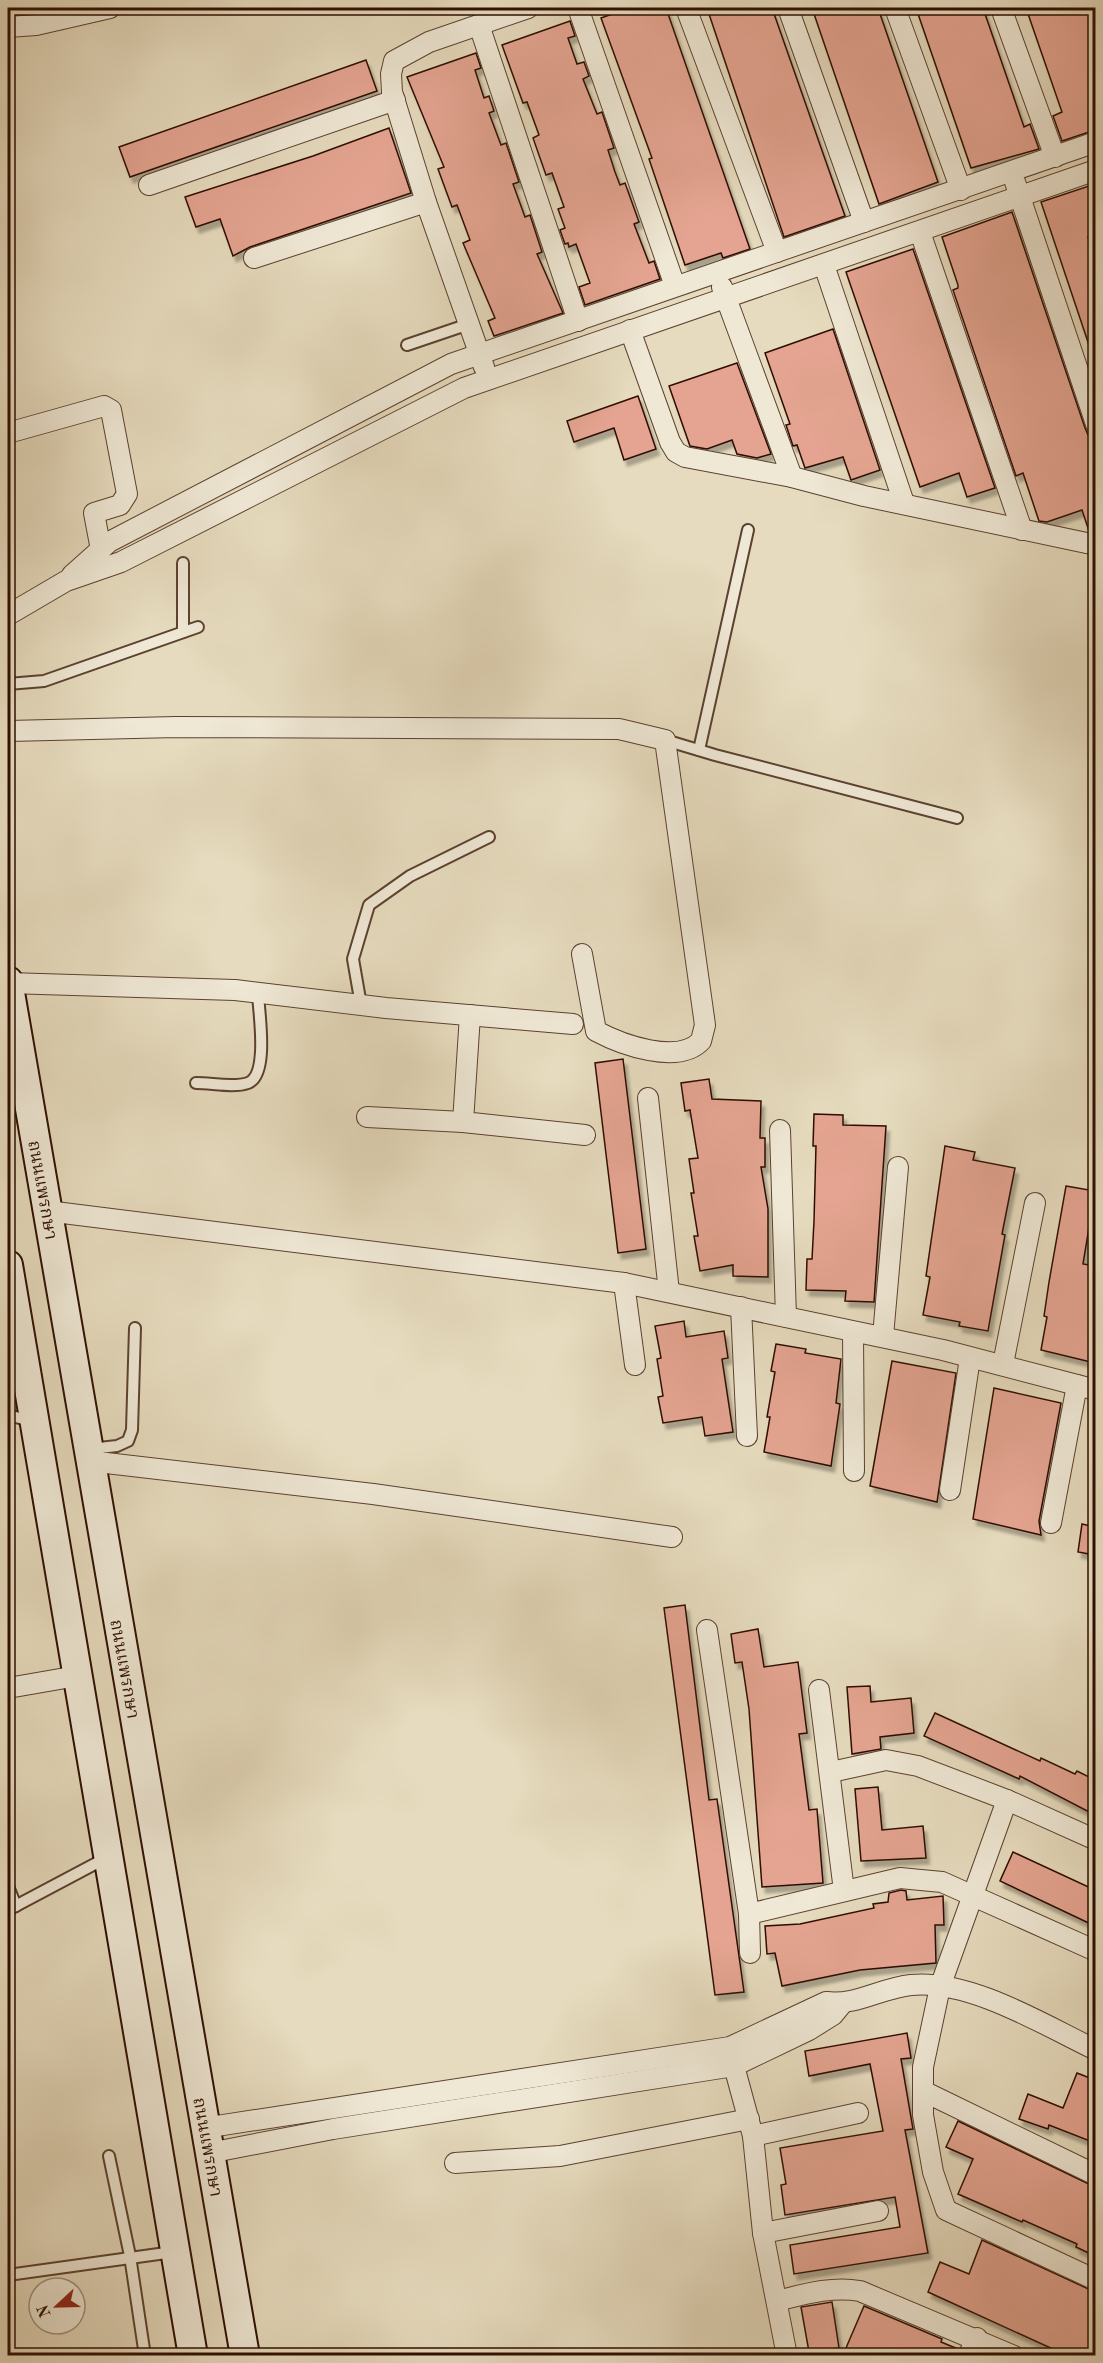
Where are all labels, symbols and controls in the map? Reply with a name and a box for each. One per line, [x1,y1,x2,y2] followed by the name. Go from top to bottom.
[24,1139,60,1241] street label: ถนนแพรกษา
[106,1618,142,1720] street label: ถนนแพรกษา
[189,2096,225,2198] street label: ถนนแพรกษา
[27,2276,87,2336] north arrow
[35,2301,55,2320] text: N

